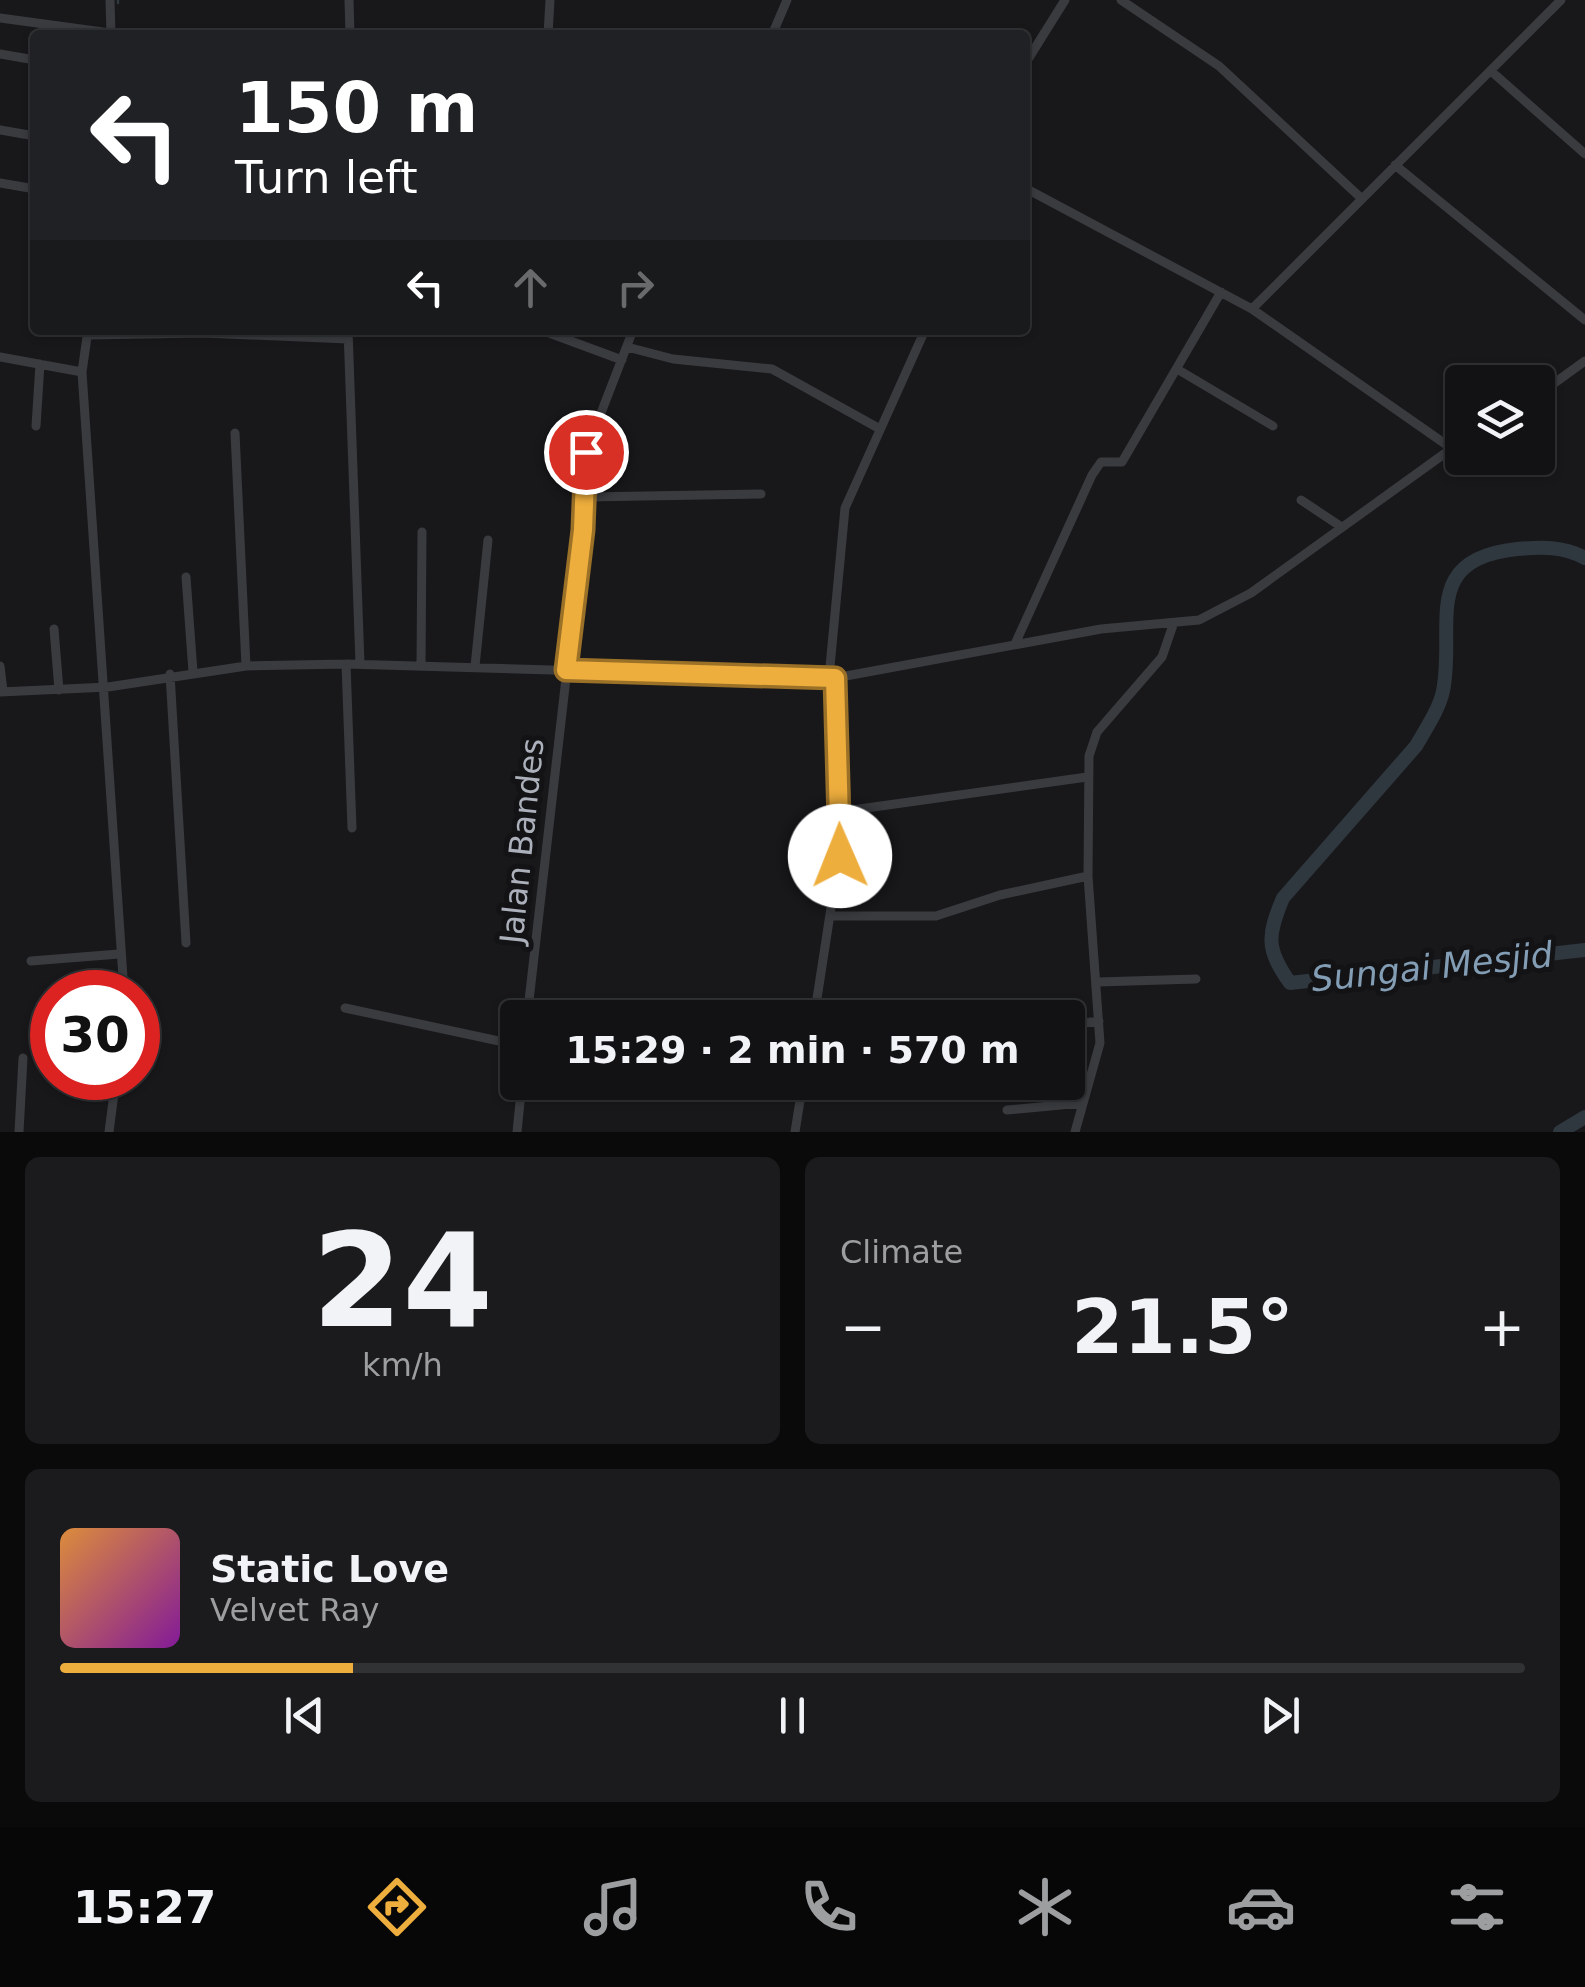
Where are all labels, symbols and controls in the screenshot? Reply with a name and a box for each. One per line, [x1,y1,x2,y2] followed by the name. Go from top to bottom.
[235,67,478,149] text: 150 m
[70,70,200,200] icon: left
[235,151,418,204] text: Turn left
[398,260,453,315] icon: left
[503,260,558,315] icon: ahead
[608,260,663,315] icon: right
[1445,365,1555,475] map controls
[1445,365,1555,475] button: layers
[544,410,629,495] pin
[559,425,614,480] icon: arrive
[492,736,552,948] street label: Jalan Bandes
[788,804,892,908] position arrow
[1309,934,1556,1000] water label: Sungai Mesjid
[30,970,160,1100] speed limit sign: 30
[565,1028,1020,1072] text: 15:29 · 2 min · 570 m
[312,1205,493,1357] text: 24
[840,1233,963,1271] text: Climate
[1071,1283,1294,1371] text: 21.5°
[840,1295,886,1359] text: −
[1479,1295,1525,1359] text: +
[362,1346,443,1384] text: km/h
[210,1547,449,1591] text: Static Love
[210,1591,379,1629] text: Velvet Ray
[277,1688,332,1743] icon: previous
[765,1688,820,1743] icon: pause
[1253,1688,1308,1743] icon: next
[362,1872,432,1942] icon: directions
[578,1872,648,1942] icon: music
[794,1872,864,1942] icon: phone
[1010,1872,1080,1942] icon: climate
[1226,1872,1296,1942] icon: car
[1442,1872,1512,1942] icon: filters
[73,1881,216,1934] text: 15:27

